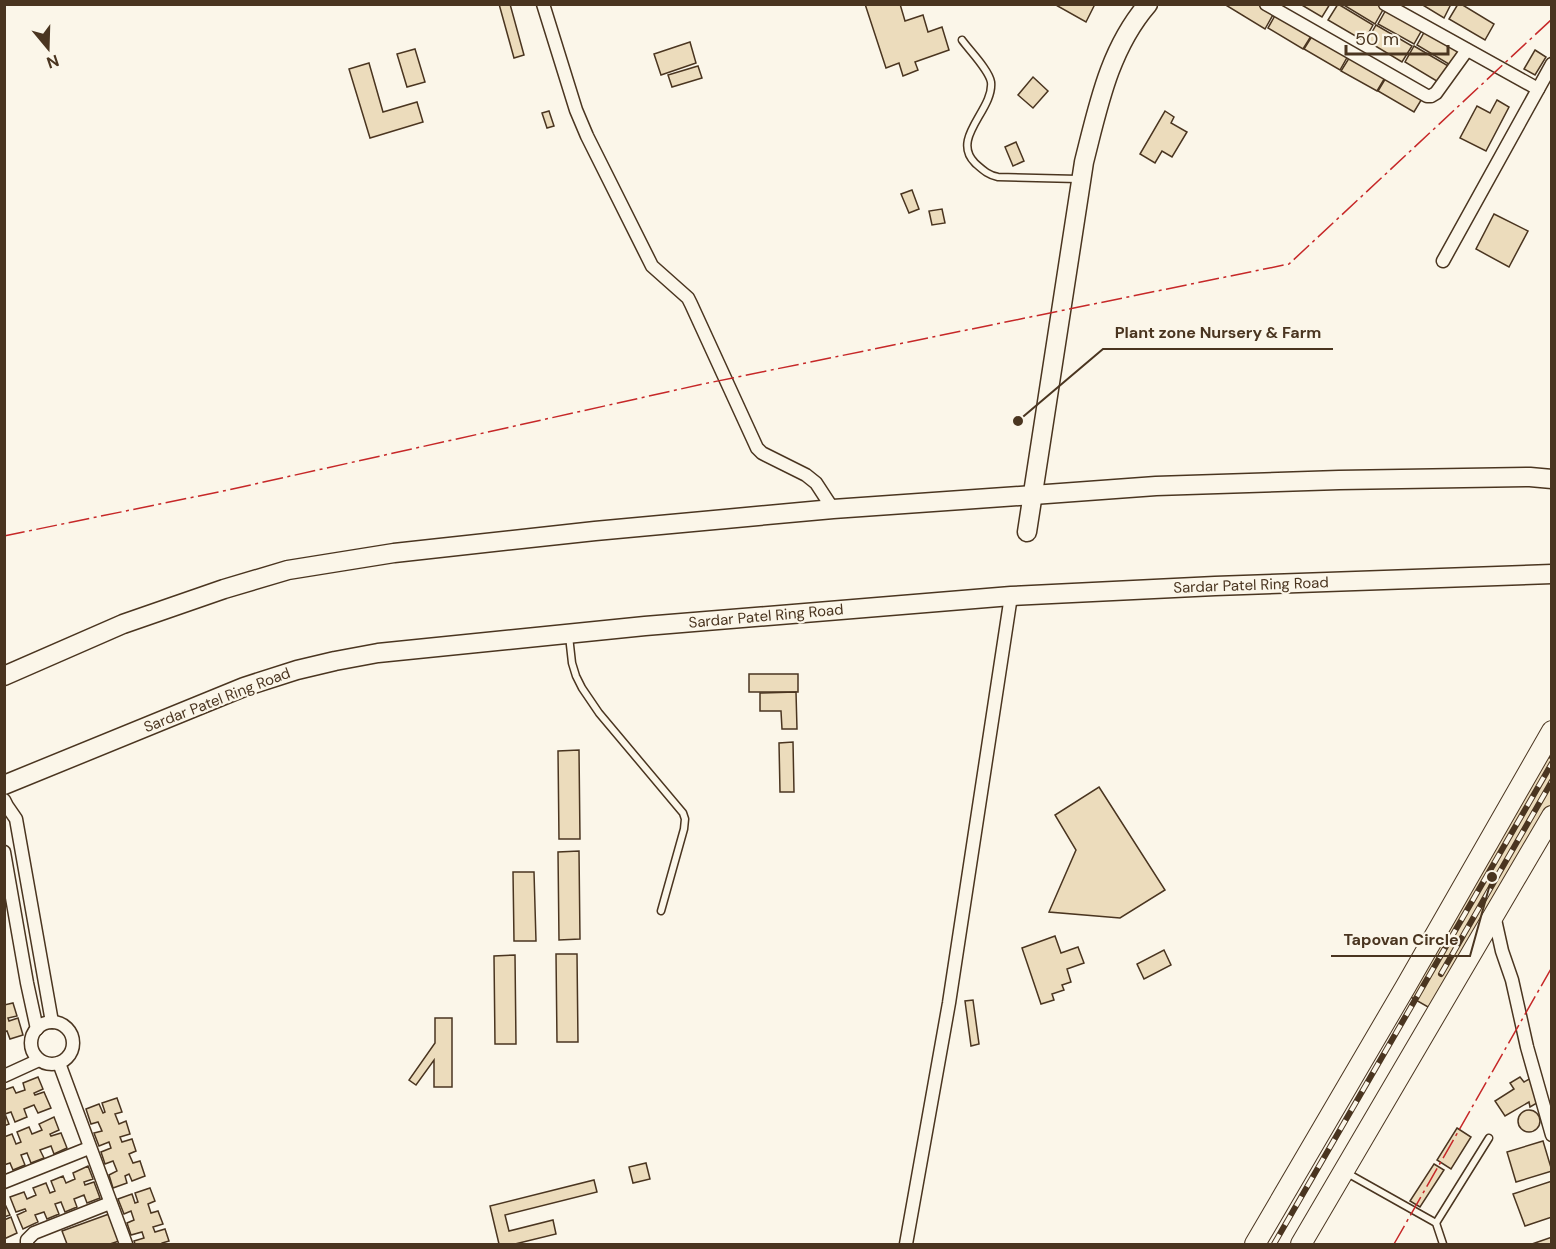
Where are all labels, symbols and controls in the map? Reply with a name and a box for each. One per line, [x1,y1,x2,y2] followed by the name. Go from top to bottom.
[18,18,78,78] north arrow
[1346,18,1448,56] scale bar
[1355,27,1399,51] text: 50 m
[44,50,62,74] text: N
[1103,315,1333,349] callout: Plant zone Nursery & Farm
[1115,322,1321,343] text: Plant zone Nursery & Farm
[1173,572,1329,598] street label: Sardar Patel Ring Road
[688,599,844,633] street label: Sardar Patel Ring Road
[141,663,293,737] street label: Sardar Patel Ring Road
[1331,922,1470,956] callout: Tapovan Circle
[1343,929,1459,950] text: Tapovan Circle

